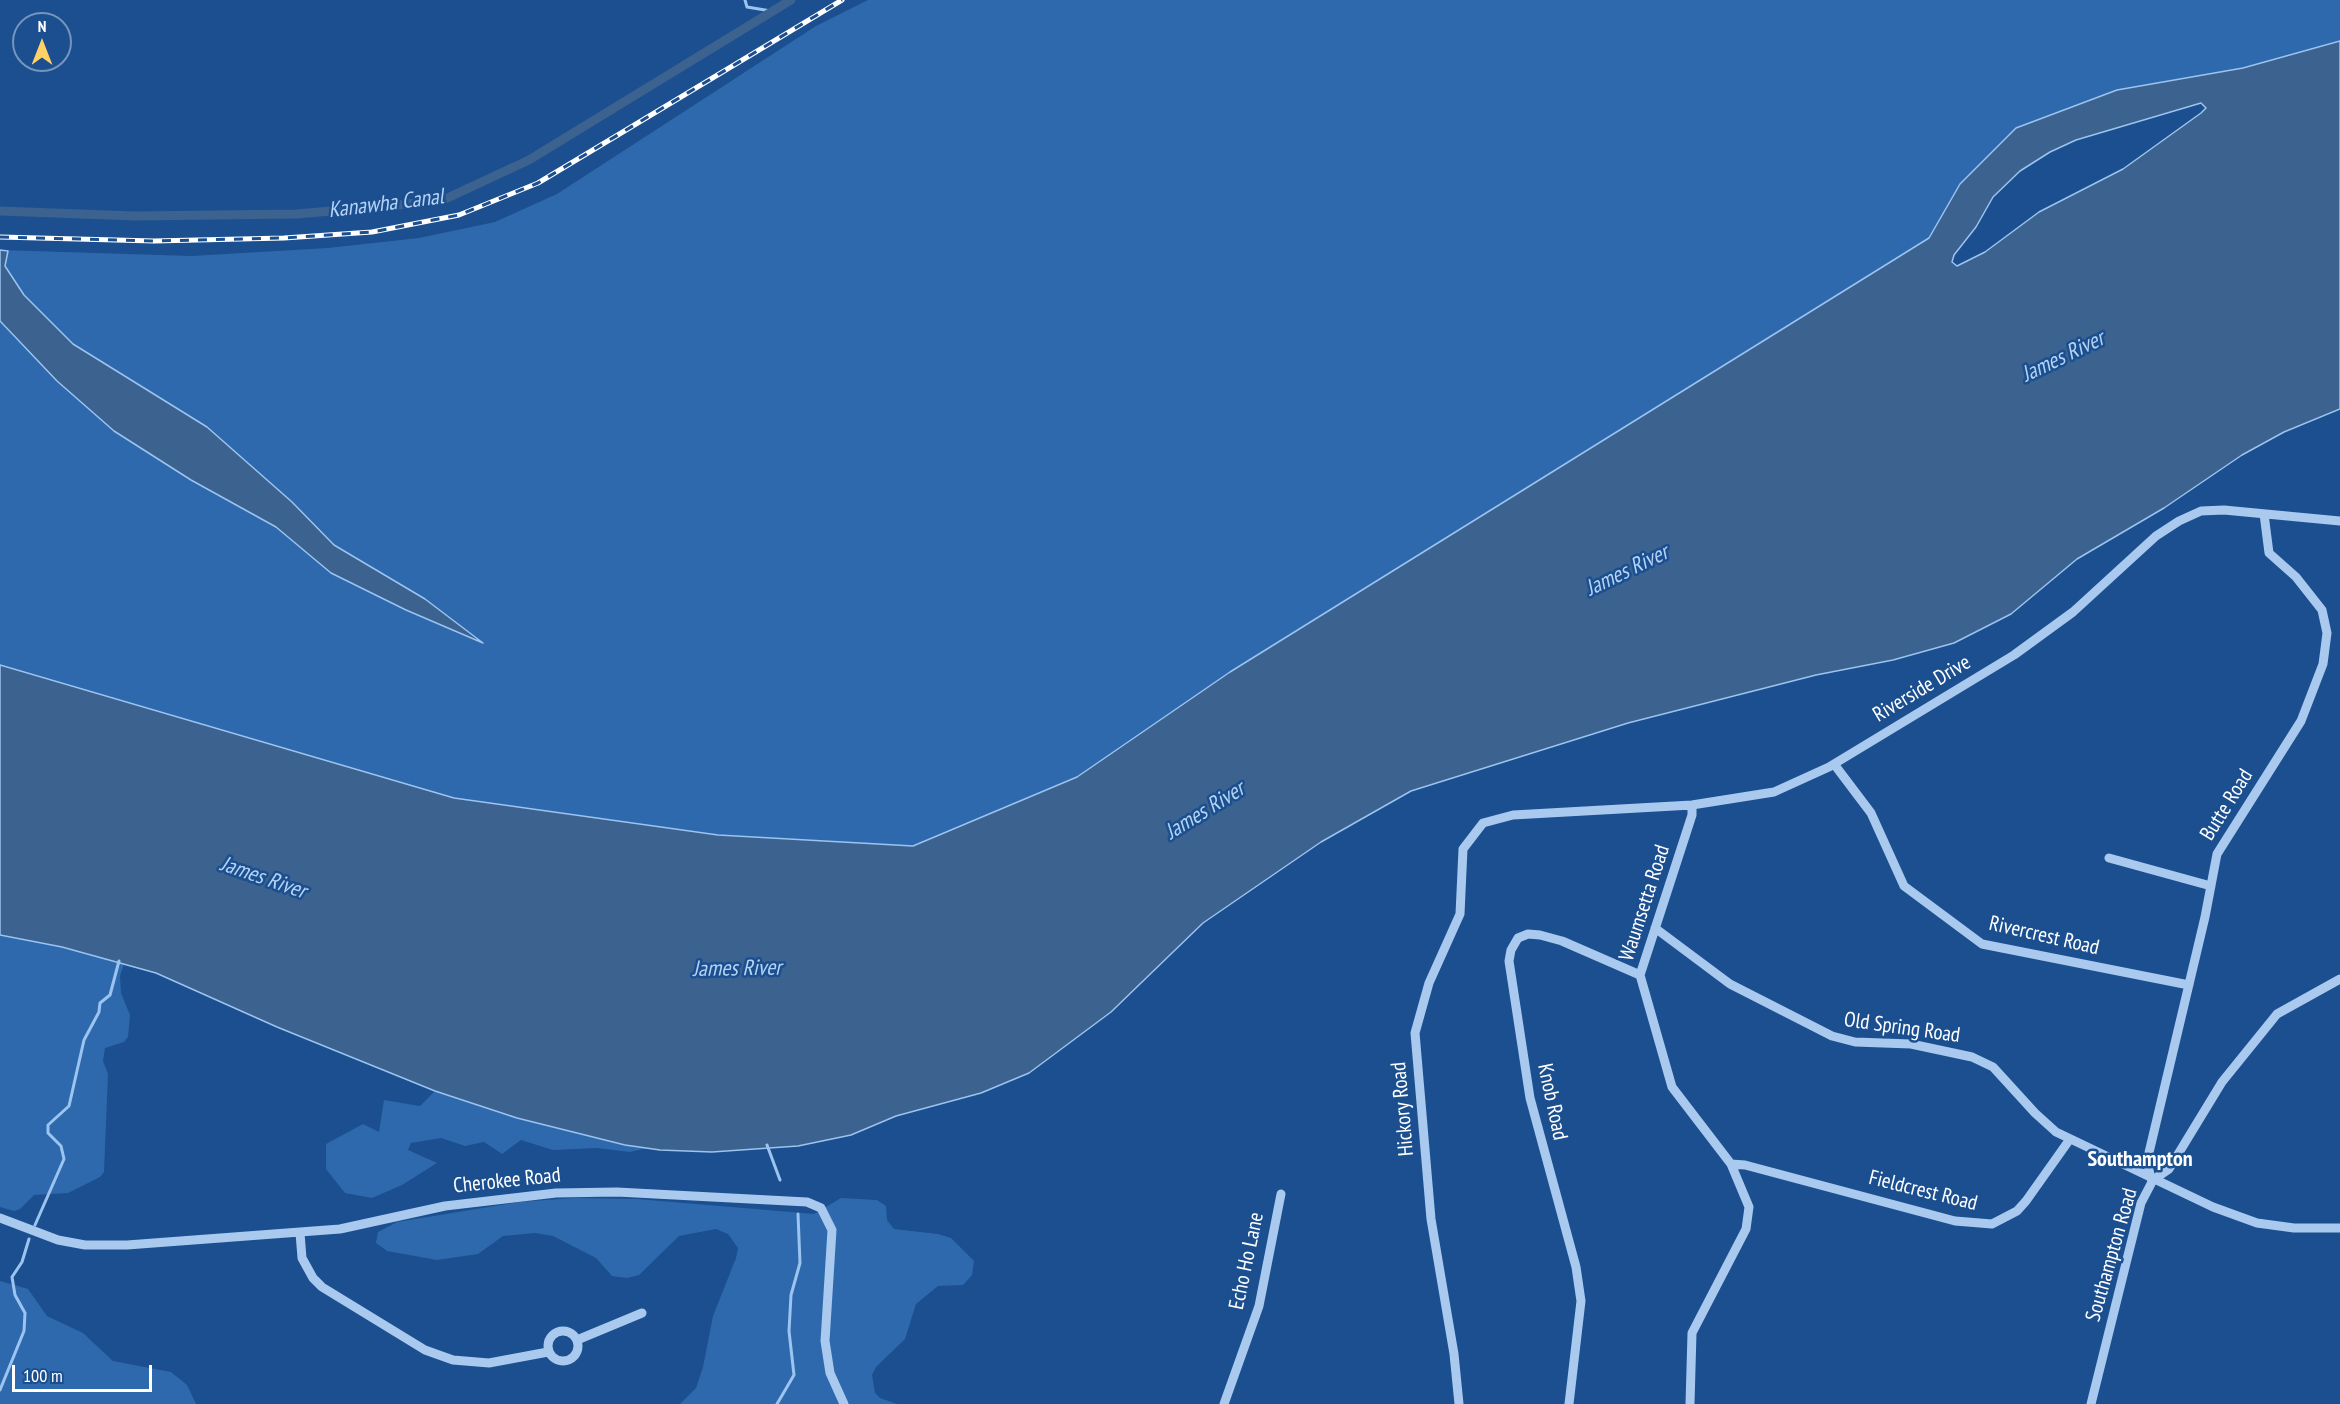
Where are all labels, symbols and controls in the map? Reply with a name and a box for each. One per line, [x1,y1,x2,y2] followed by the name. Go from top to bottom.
[12,12,72,72] north arrow
[38,16,46,36] text: N
[327,184,445,224] water label: Kanawha Canal
[2017,326,2109,388] water label: James River
[1581,540,1673,602] water label: James River
[1869,650,1975,728] street label: Riverside Drive
[2195,765,2259,845] street label: Butte Road
[1160,776,1250,846] water label: James River
[1614,842,1676,964] street label: Waumsetta Road
[217,851,309,905] water label: James River
[1986,911,2102,961] street label: Rivercrest Road
[692,955,782,983] water label: James River
[1842,1007,1962,1049] street label: Old Spring Road
[1386,1061,1420,1157] street label: Hickory Road
[1532,1061,1572,1143] street label: Knob Road
[2087,1147,2193,1173] district label: Southampton
[452,1163,562,1199] street label: Cherokee Road
[1866,1165,1980,1217] street label: Fieldcrest Road
[2081,1185,2143,1325] street label: Southampton Road
[1224,1210,1270,1312] street label: Echo Ho Lane
[15,1353,154,1391] scale bar
[23,1364,63,1387] text: 100 m

